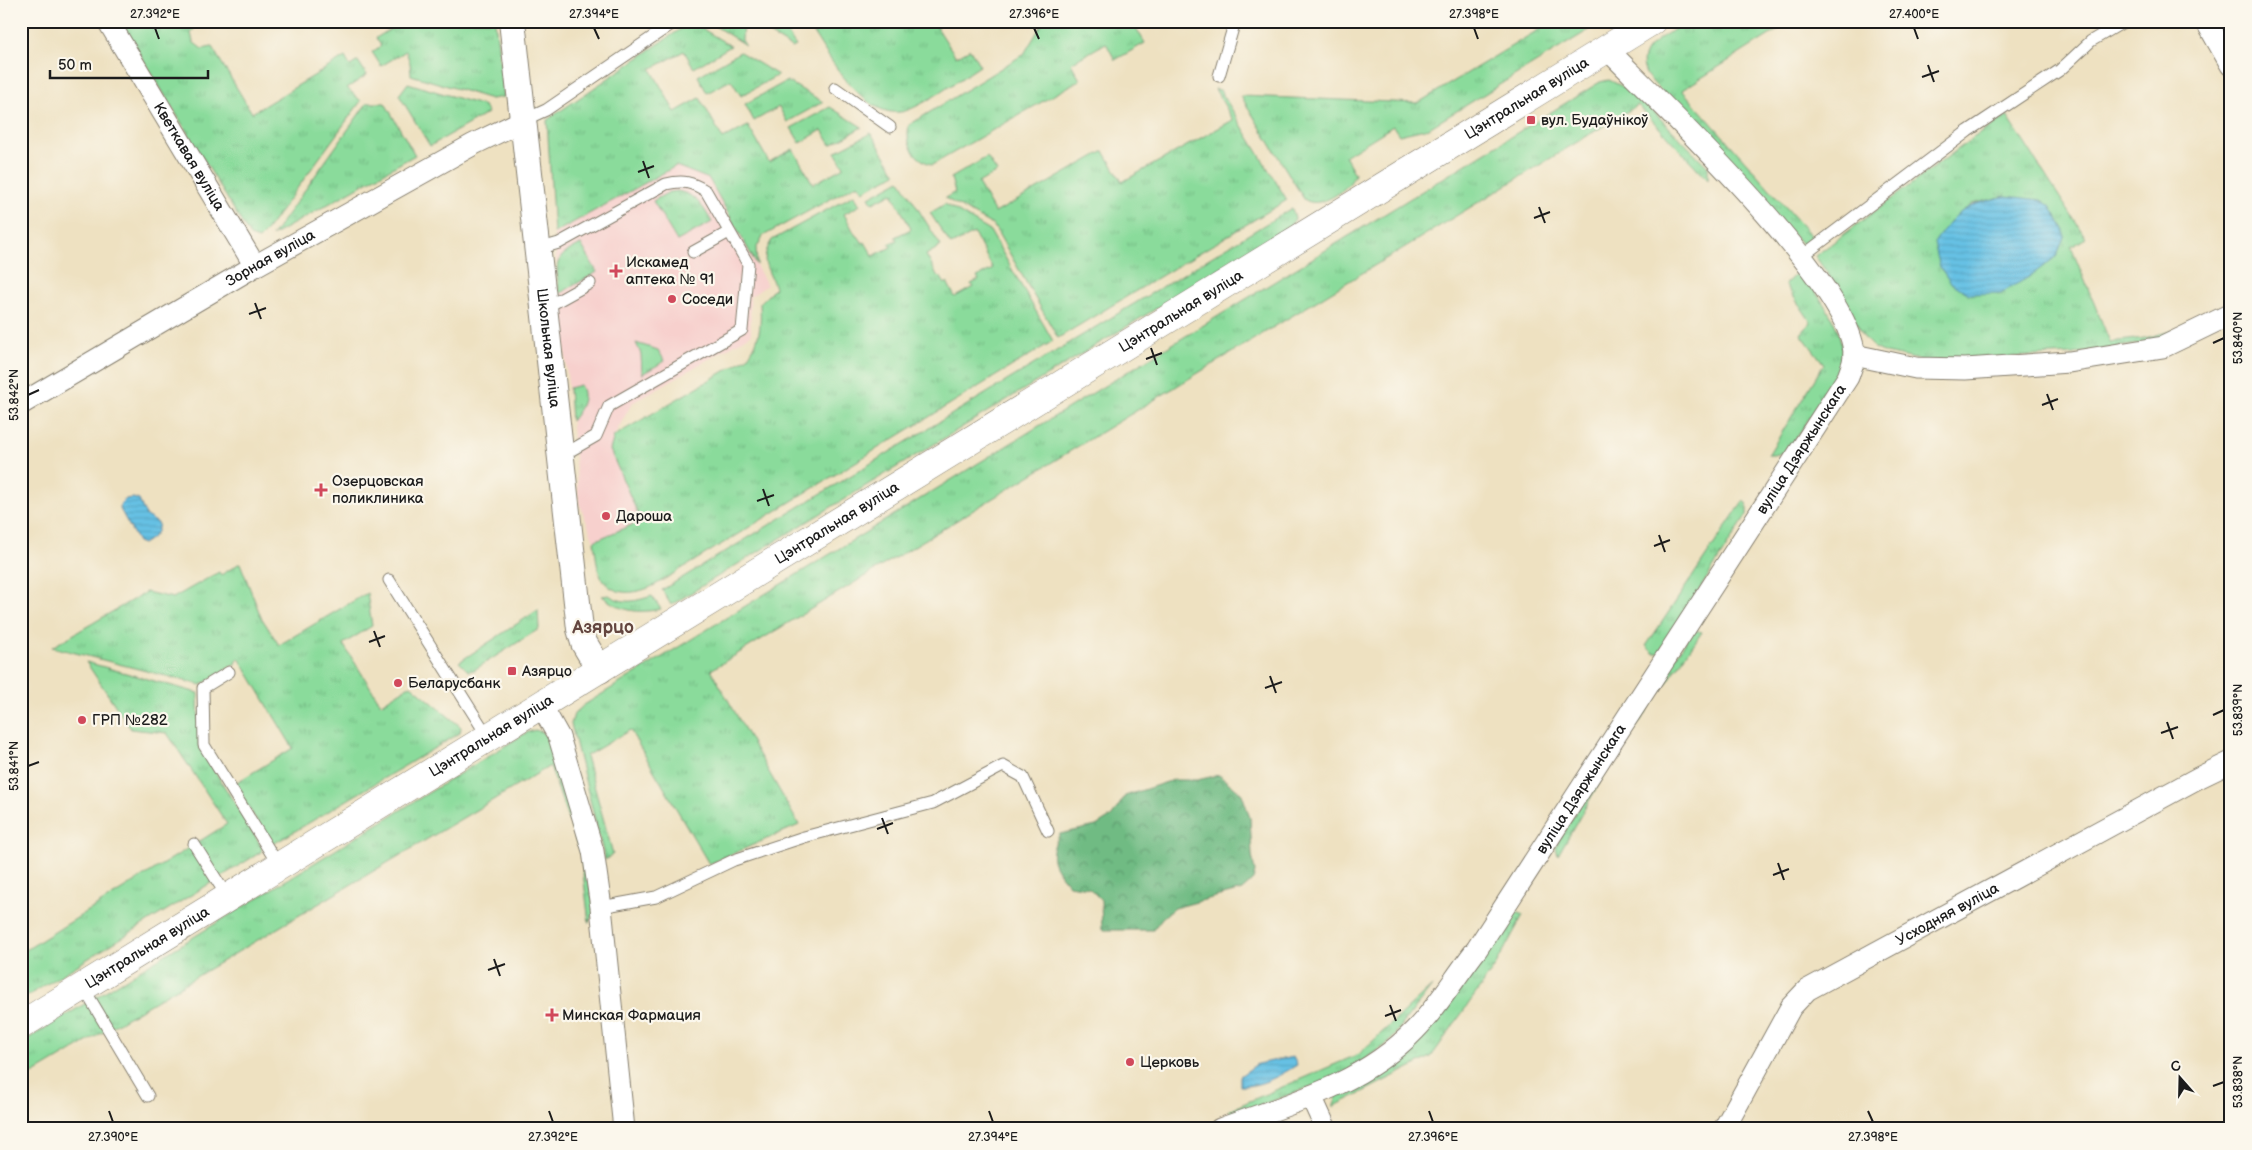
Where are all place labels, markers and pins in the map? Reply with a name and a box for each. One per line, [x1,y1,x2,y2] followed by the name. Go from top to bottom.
[1541,111,1648,130] place label: вул. Будаўнікоў
[1525,114,1537,126] marker: вул. Будаўнікоў
[626,253,714,289] place label: Искамед аптека № 91
[610,265,622,277] marker: Искамед аптека № 91
[682,290,733,309] place label: Соседи
[666,293,678,305] marker: Соседи
[332,472,424,508] place label: Озерцовская поликлиника
[314,483,328,497] marker: Озерцовская поликлиника
[616,507,672,526] place label: Дароша
[600,510,612,522] marker: Дароша
[521,662,572,681] place label: Азярцо
[506,665,518,677] marker: Азярцо
[408,674,500,693] place label: Беларусбанк
[392,677,404,689] marker: Беларусбанк
[92,711,168,730] place label: ГРП №282
[76,714,88,726] marker: ГРП №282
[562,1006,701,1025] place label: Минская Фармация
[546,1009,558,1021] marker: Минская Фармация
[1140,1053,1200,1072] place label: Церковь
[1124,1056,1136,1068] marker: Церковь

